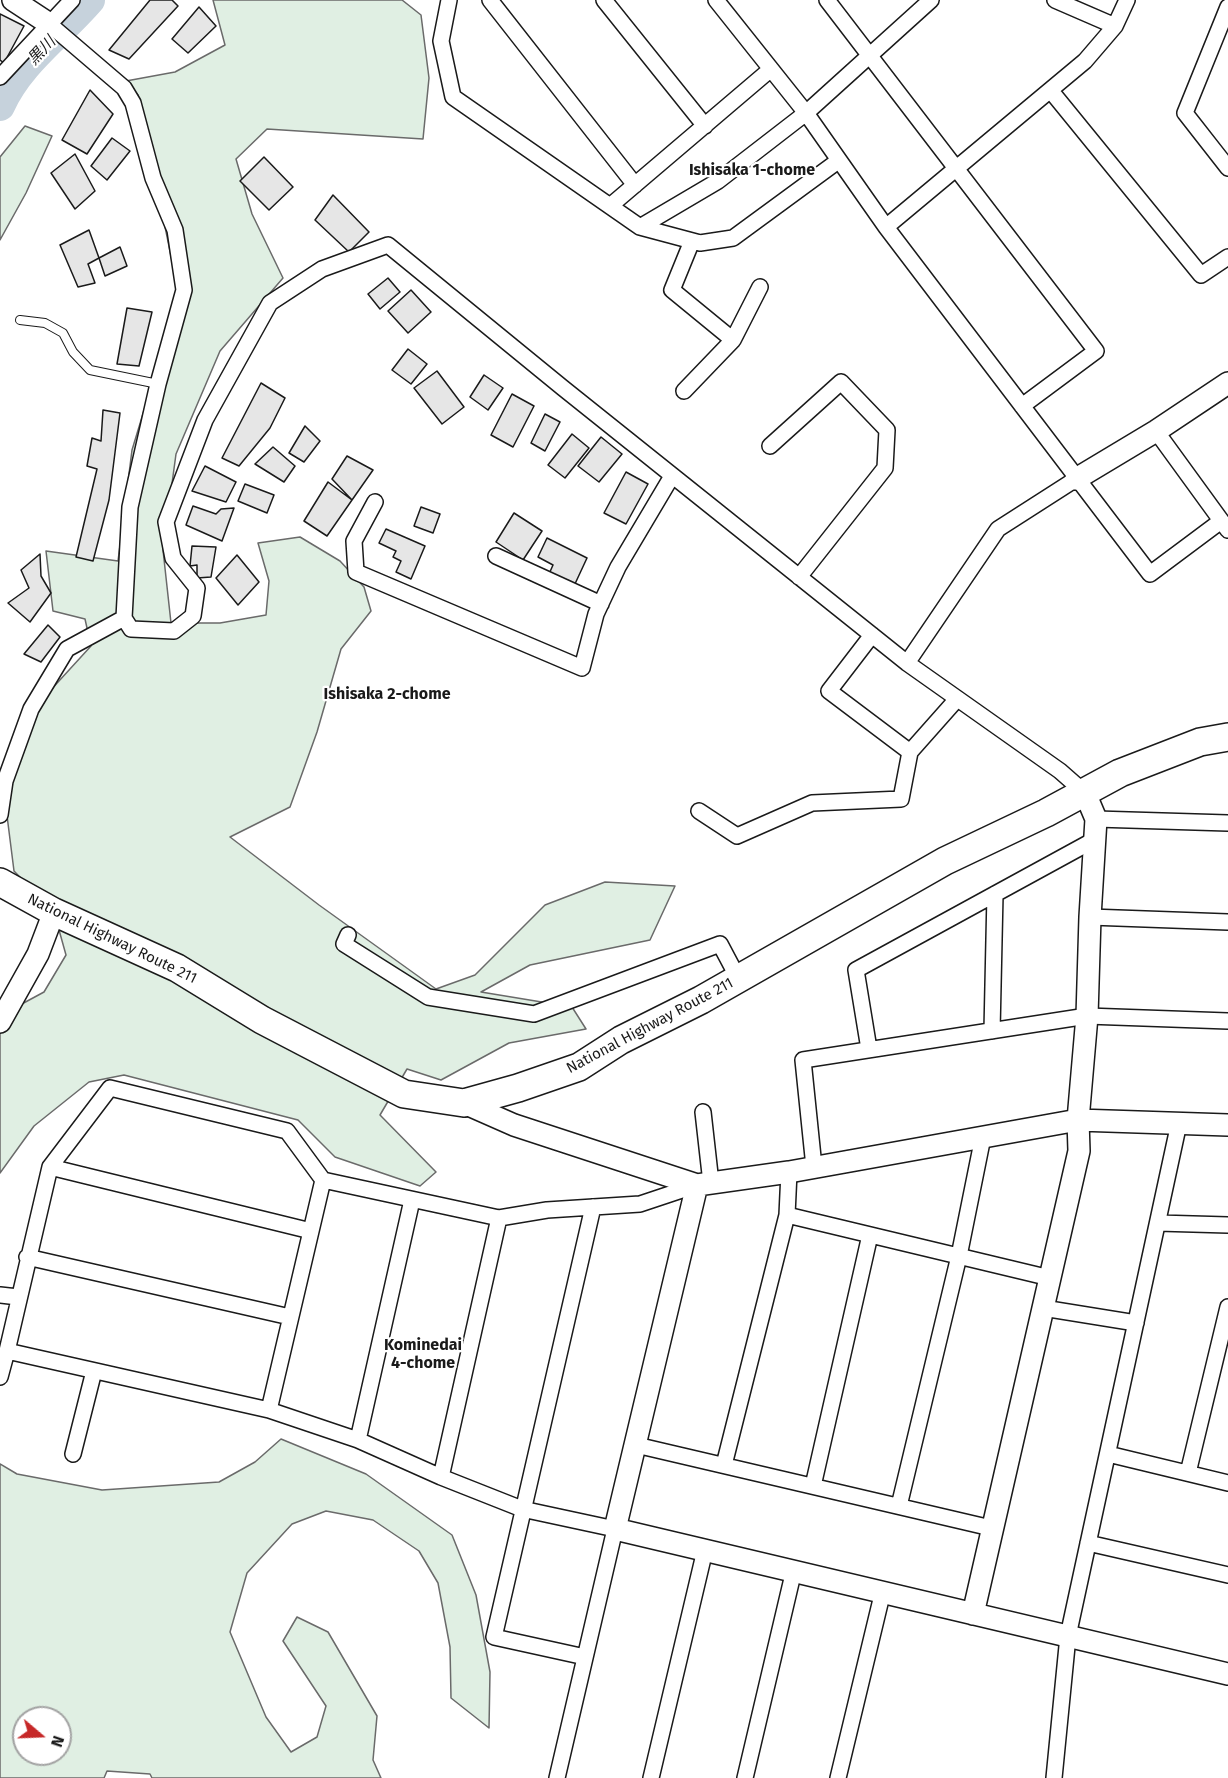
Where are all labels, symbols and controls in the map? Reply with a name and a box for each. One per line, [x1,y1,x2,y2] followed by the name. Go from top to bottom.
[24,33,60,69] water label: 黒川
[689,161,815,181] district label: Ishisaka 1-chome
[323,685,451,705] district label: Ishisaka 2-chome
[24,890,200,988] street label: National Highway Route 211
[563,974,737,1078] street label: National Highway Route 211
[384,1336,462,1374] district label: Kominedai 4-chome
[12,1706,72,1766] north arrow
[47,1733,68,1749] text: N

